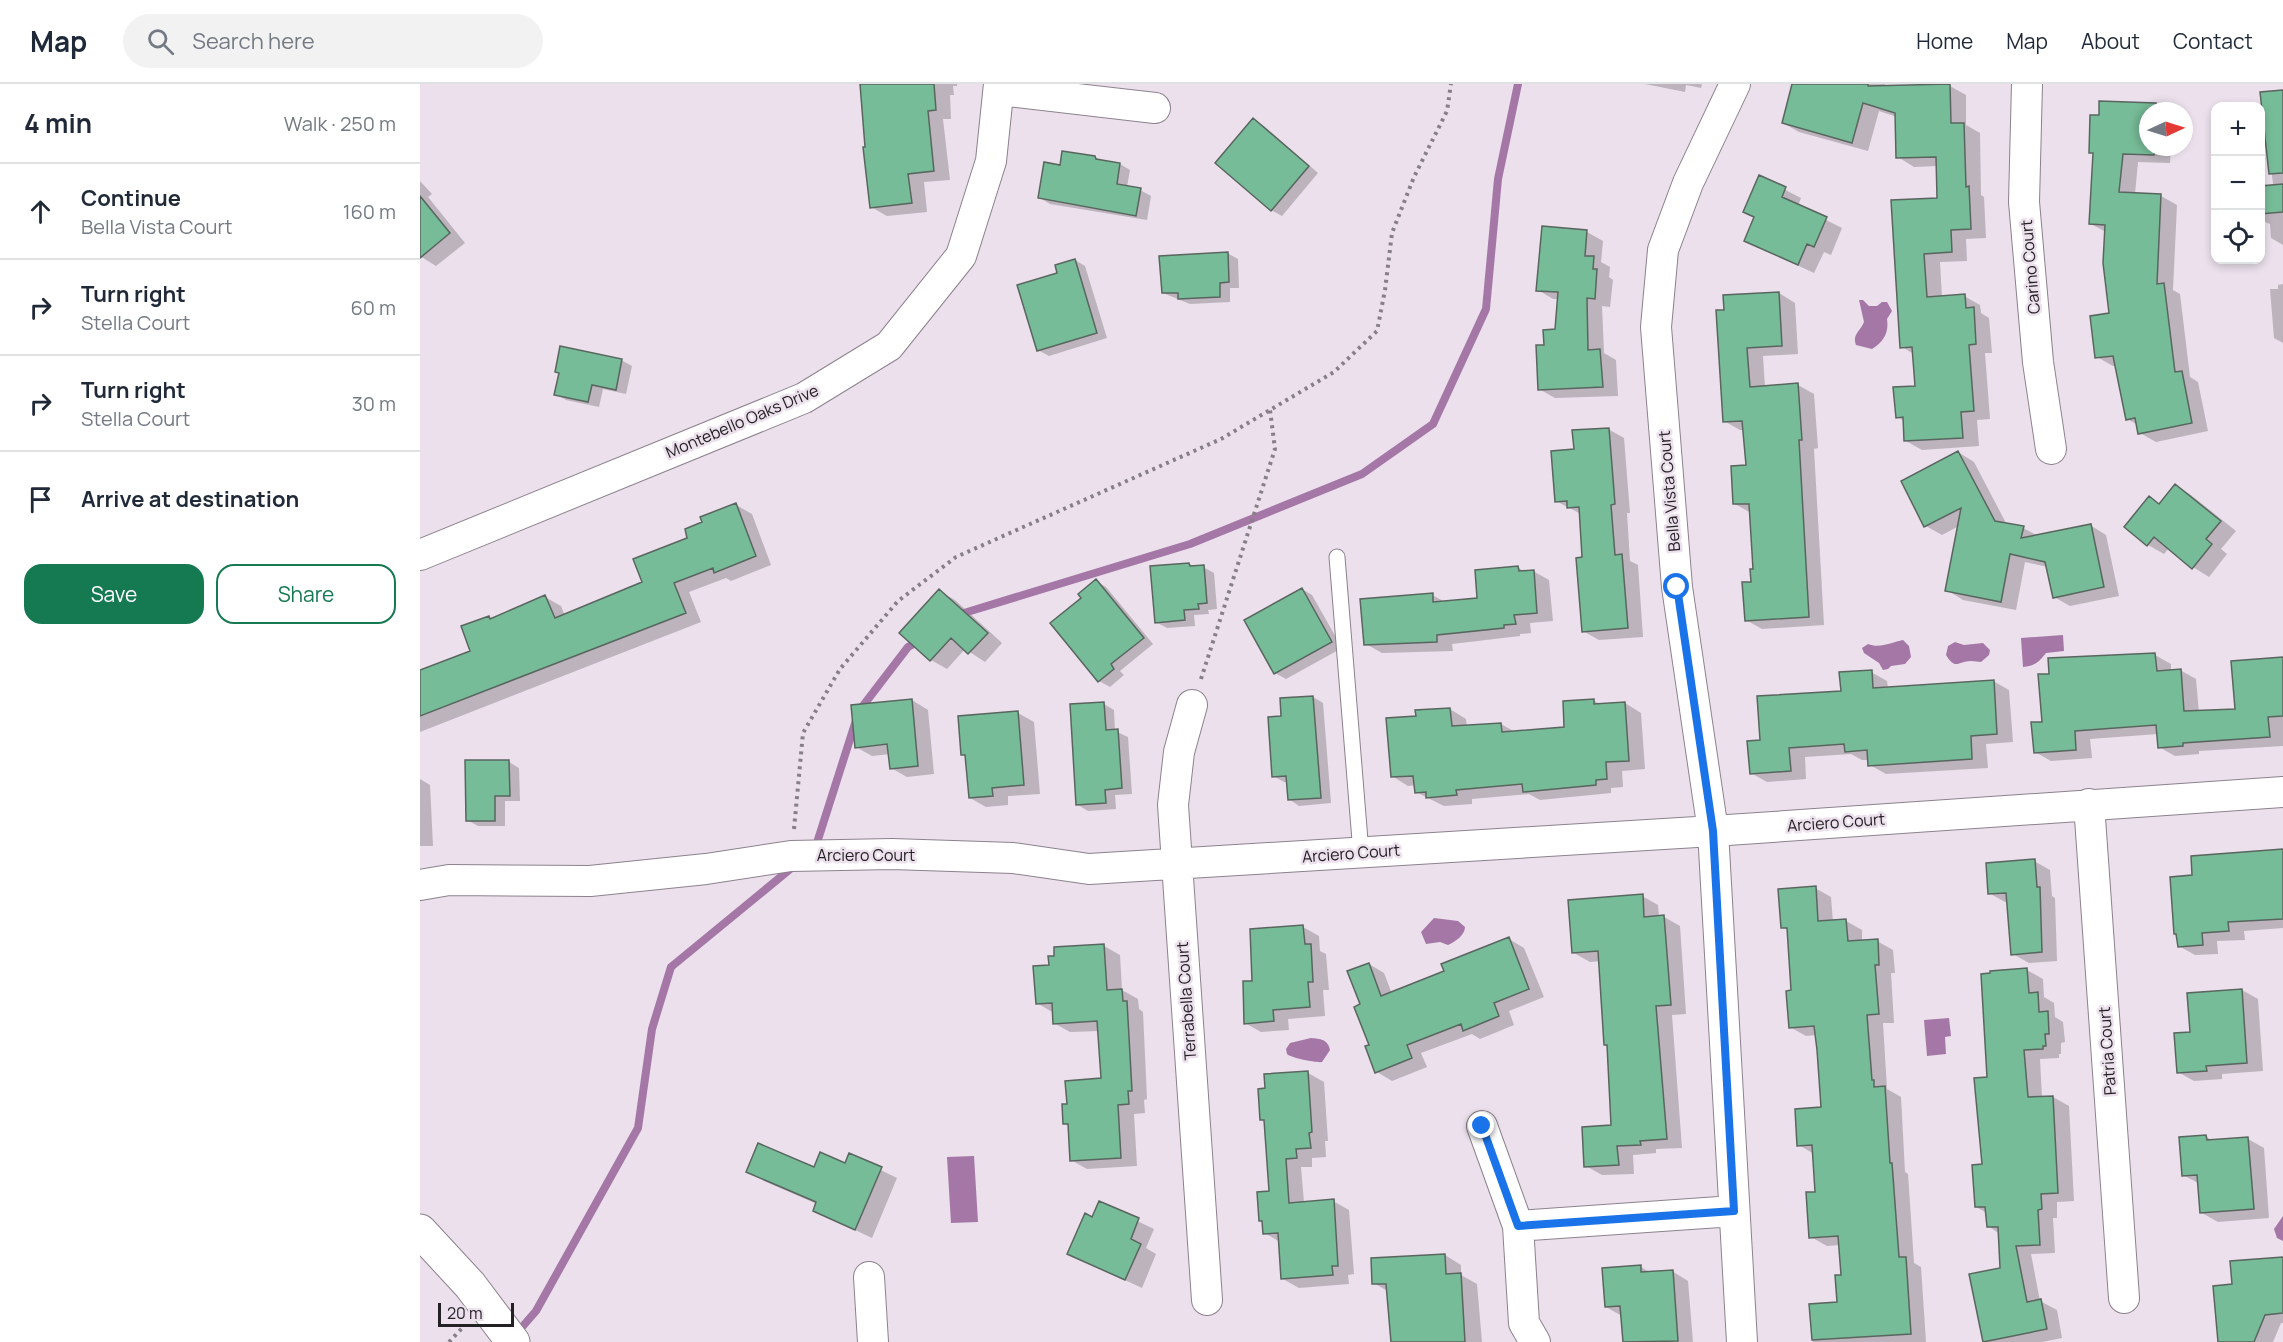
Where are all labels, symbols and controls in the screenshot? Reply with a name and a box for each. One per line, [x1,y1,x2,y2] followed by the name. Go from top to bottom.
[123,14,543,68] search box
[30,22,87,60] text: Map
[144,25,177,58] icon: search
[192,26,315,56] text: Search here
[1916,27,1973,55] text: Home
[2006,27,2048,55] text: Map
[2081,27,2140,55] text: About
[2173,27,2253,55] text: Contact
[2139,102,2193,156] north arrow
[2211,102,2265,264] map controls
[2211,102,2265,156] button: +
[24,105,92,141] text: 4 min
[284,110,396,137] text: Walk · 250 m
[2211,156,2265,210] button: −
[81,183,181,213] text: Continue
[24,195,57,228] icon: ahead
[343,198,396,225] text: 160 m
[2211,210,2265,264] button: locate
[81,213,233,240] text: Bella Vista Court
[2015,219,2045,315] street label: Carino Court
[81,279,186,309] text: Turn right
[24,291,57,324] icon: right
[350,294,396,321] text: 60 m
[81,309,190,336] text: Stella Court
[81,375,186,405] text: Turn right
[662,379,822,463] street label: Montebello Oaks Drive
[24,387,57,420] icon: right
[352,390,396,417] text: 30 m
[81,405,190,432] text: Stella Court
[1653,430,1685,552] street label: Bella Vista Court
[24,483,57,516] icon: arrive
[81,484,299,514] text: Arrive at destination
[24,564,204,624] button: Save
[216,564,396,624] button: Share
[1663,573,1689,599] route start
[1786,808,1886,836] street label: Arciero Court
[1301,839,1401,867] street label: Arciero Court
[817,844,915,866] street label: Arciero Court
[1171,941,1201,1061] street label: Terrabella Court
[2093,1006,2121,1096] street label: Patria Court
[1468,1112,1494,1138] route end
[438,1300,514,1328] scale bar
[447,1302,483,1324] text: 20 m

